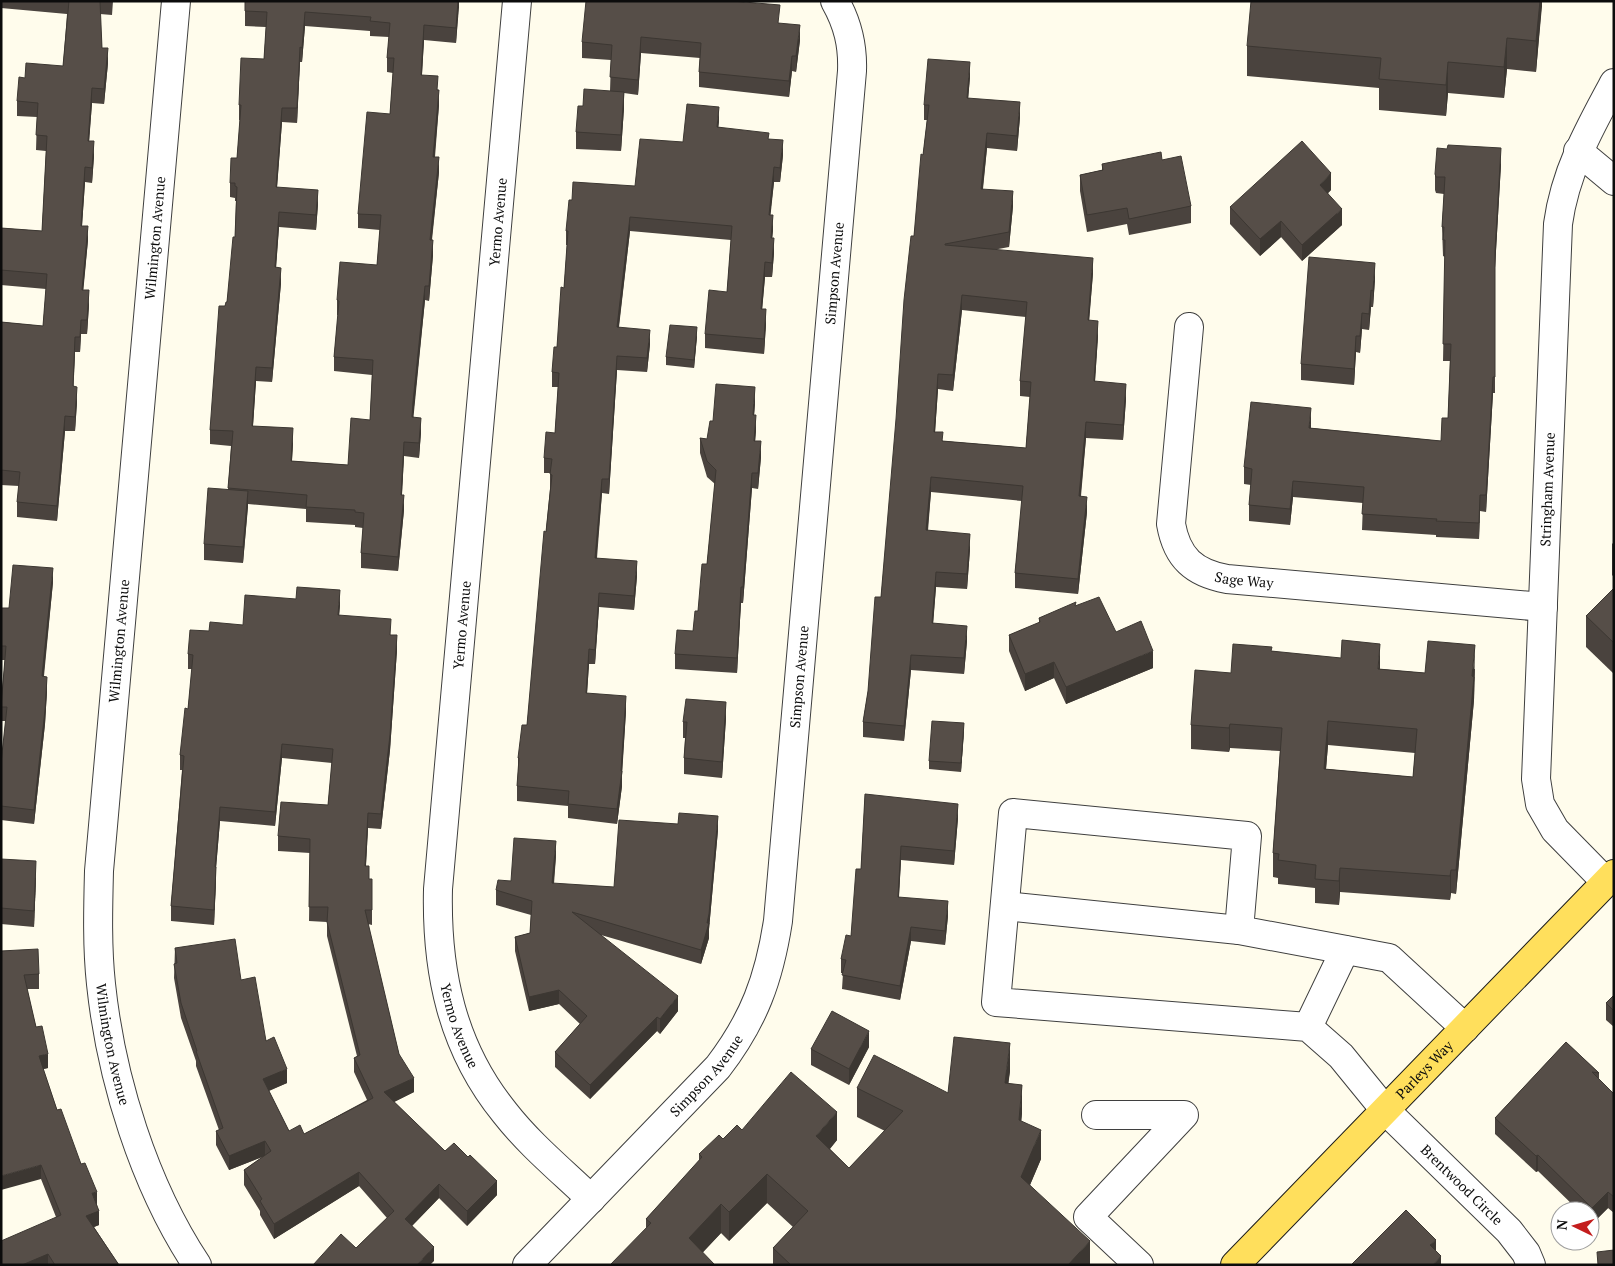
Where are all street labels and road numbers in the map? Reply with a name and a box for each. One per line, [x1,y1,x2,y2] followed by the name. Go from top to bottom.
[140,176,169,300] street label: Wilmington Avenue
[484,177,511,267] street label: Yermo Avenue
[820,221,848,325] street label: Simpson Avenue
[1535,432,1559,547] street label: Stringham Avenue
[1213,567,1275,592] street label: Sage Way
[104,579,133,703] street label: Wilmington Avenue
[448,580,475,670] street label: Yermo Avenue
[785,625,813,729] street label: Simpson Avenue
[92,982,135,1107] street label: Wilmington Avenue
[436,982,483,1071] street label: Yermo Avenue
[665,1031,747,1120] street label: Simpson Avenue
[1391,1035,1457,1103] street label: Parleys Way
[1417,1140,1507,1229] street label: Brentwood Circle

